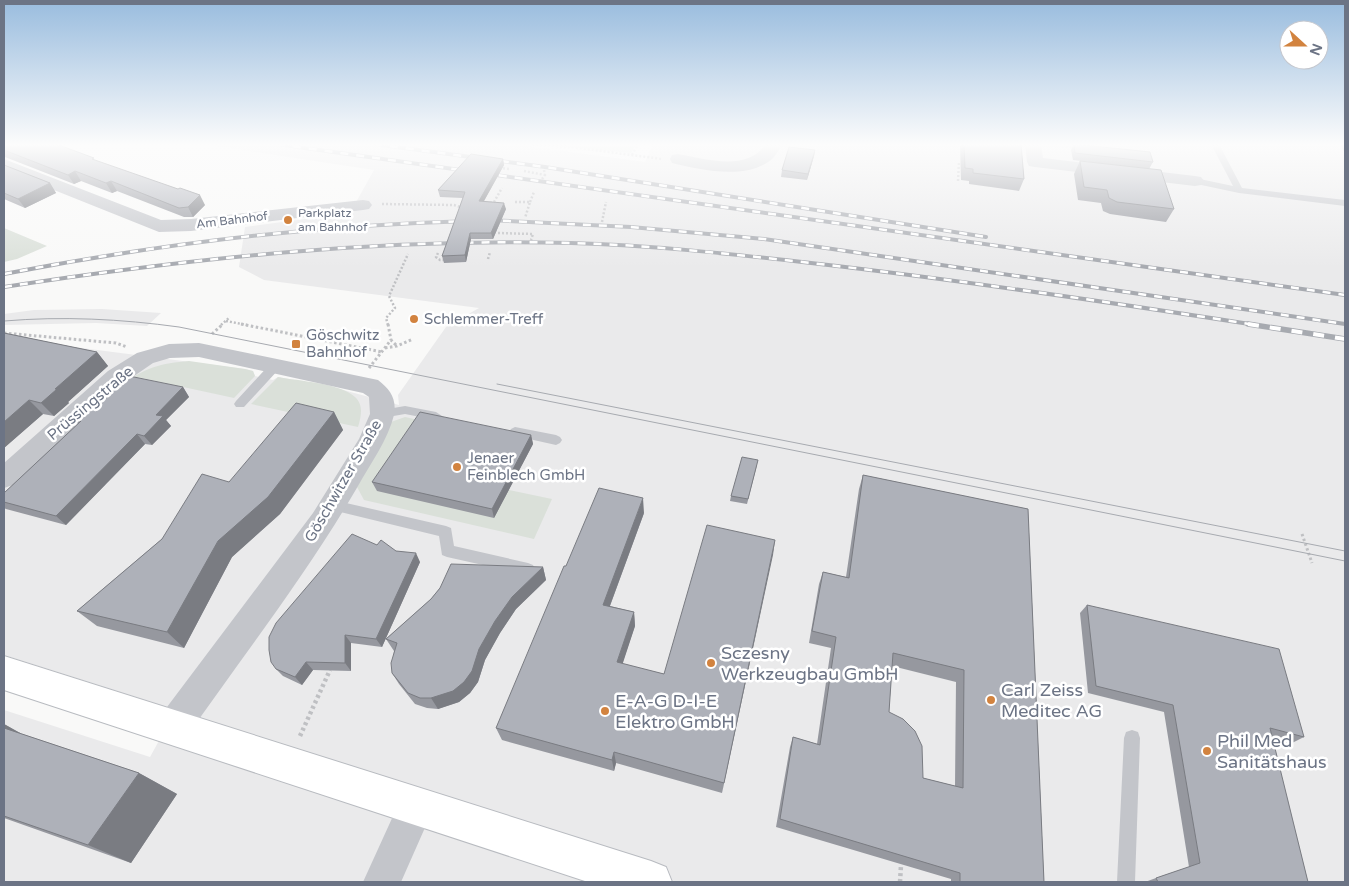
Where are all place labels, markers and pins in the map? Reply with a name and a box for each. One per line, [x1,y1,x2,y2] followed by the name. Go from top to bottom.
[298,206,368,234] place label: Parkplatz am Bahnhof
[282,214,294,226] marker: Parkplatz am Bahnhof
[424,310,544,328] place label: Schlemmer-Treff
[408,313,420,325] marker: Schlemmer-Treff
[306,326,380,361] place label: Göschwitz Bahnhof
[290,338,302,350] marker: Göschwitz Bahnhof
[467,449,585,484] place label: Jenaer Feinblech GmbH
[451,461,463,473] marker: Jenaer Feinblech GmbH
[721,642,899,685] place label: Sczesny Werkzeugbau GmbH
[705,657,717,669] marker: Sczesny Werkzeugbau GmbH
[1001,679,1102,722] place label: Carl Zeiss Meditec AG
[615,690,735,733] place label: E-A-G D-I-E Elektro GmbH
[985,694,997,706] marker: Carl Zeiss Meditec AG
[599,705,611,717] marker: E-A-G D-I-E Elektro GmbH
[1217,730,1327,773] place label: Phil Med Sanitätshaus
[1201,745,1213,757] marker: Phil Med Sanitätshaus

